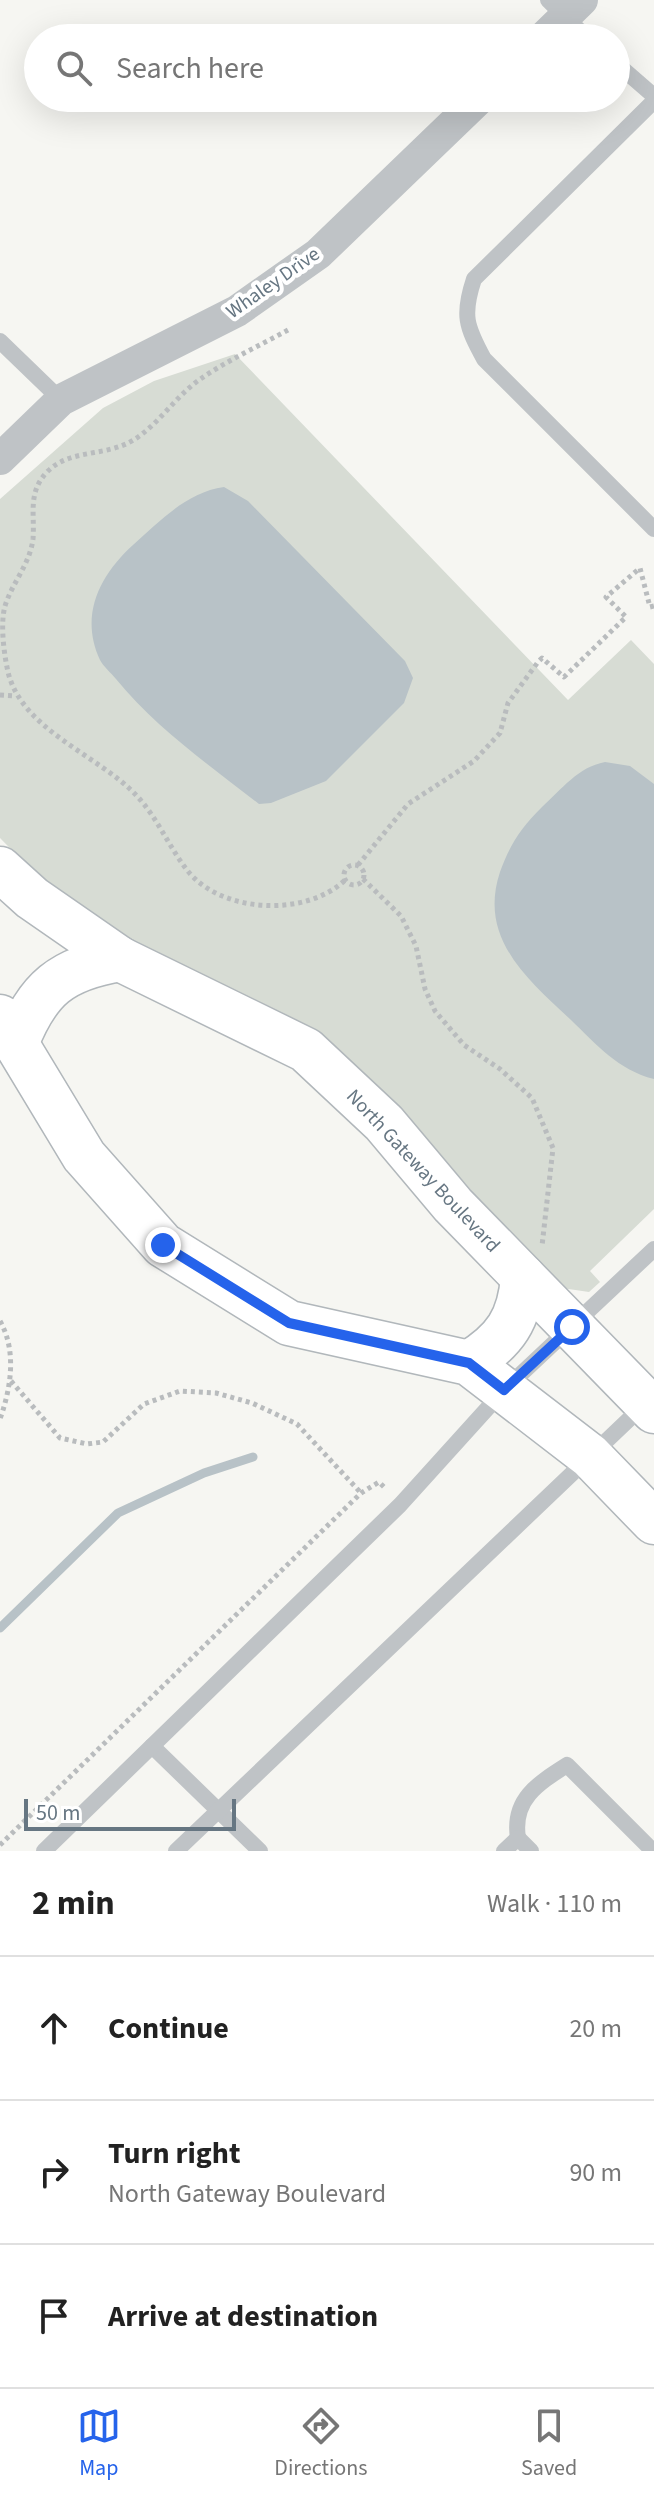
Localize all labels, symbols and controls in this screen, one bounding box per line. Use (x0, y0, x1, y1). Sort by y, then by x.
search box (24, 24, 630, 112)
icon: search (52, 46, 96, 90)
text: Search here (116, 47, 264, 90)
street label: Whaley Drive (221, 240, 326, 326)
street label: North Gateway Boulevard (340, 1083, 506, 1259)
route end (145, 1227, 181, 1263)
route start (554, 1309, 590, 1345)
scale bar (24, 1795, 236, 1831)
text: 50 m (36, 1797, 81, 1829)
text: 2 min (32, 1879, 115, 1928)
text: Walk · 110 m (487, 1885, 622, 1922)
icon: ahead (32, 2006, 76, 2050)
text: Continue (108, 2007, 229, 2050)
text: 20 m (569, 2010, 622, 2047)
text: Turn right (108, 2132, 240, 2175)
icon: right (32, 2150, 76, 2194)
text: 90 m (569, 2154, 622, 2191)
text: North Gateway Boulevard (108, 2175, 386, 2212)
icon: arrive (32, 2294, 76, 2338)
text: Arrive at destination (108, 2295, 378, 2338)
tab: Map (77, 2404, 121, 2484)
tab: Directions (274, 2404, 367, 2484)
tab: Saved (521, 2404, 577, 2484)

